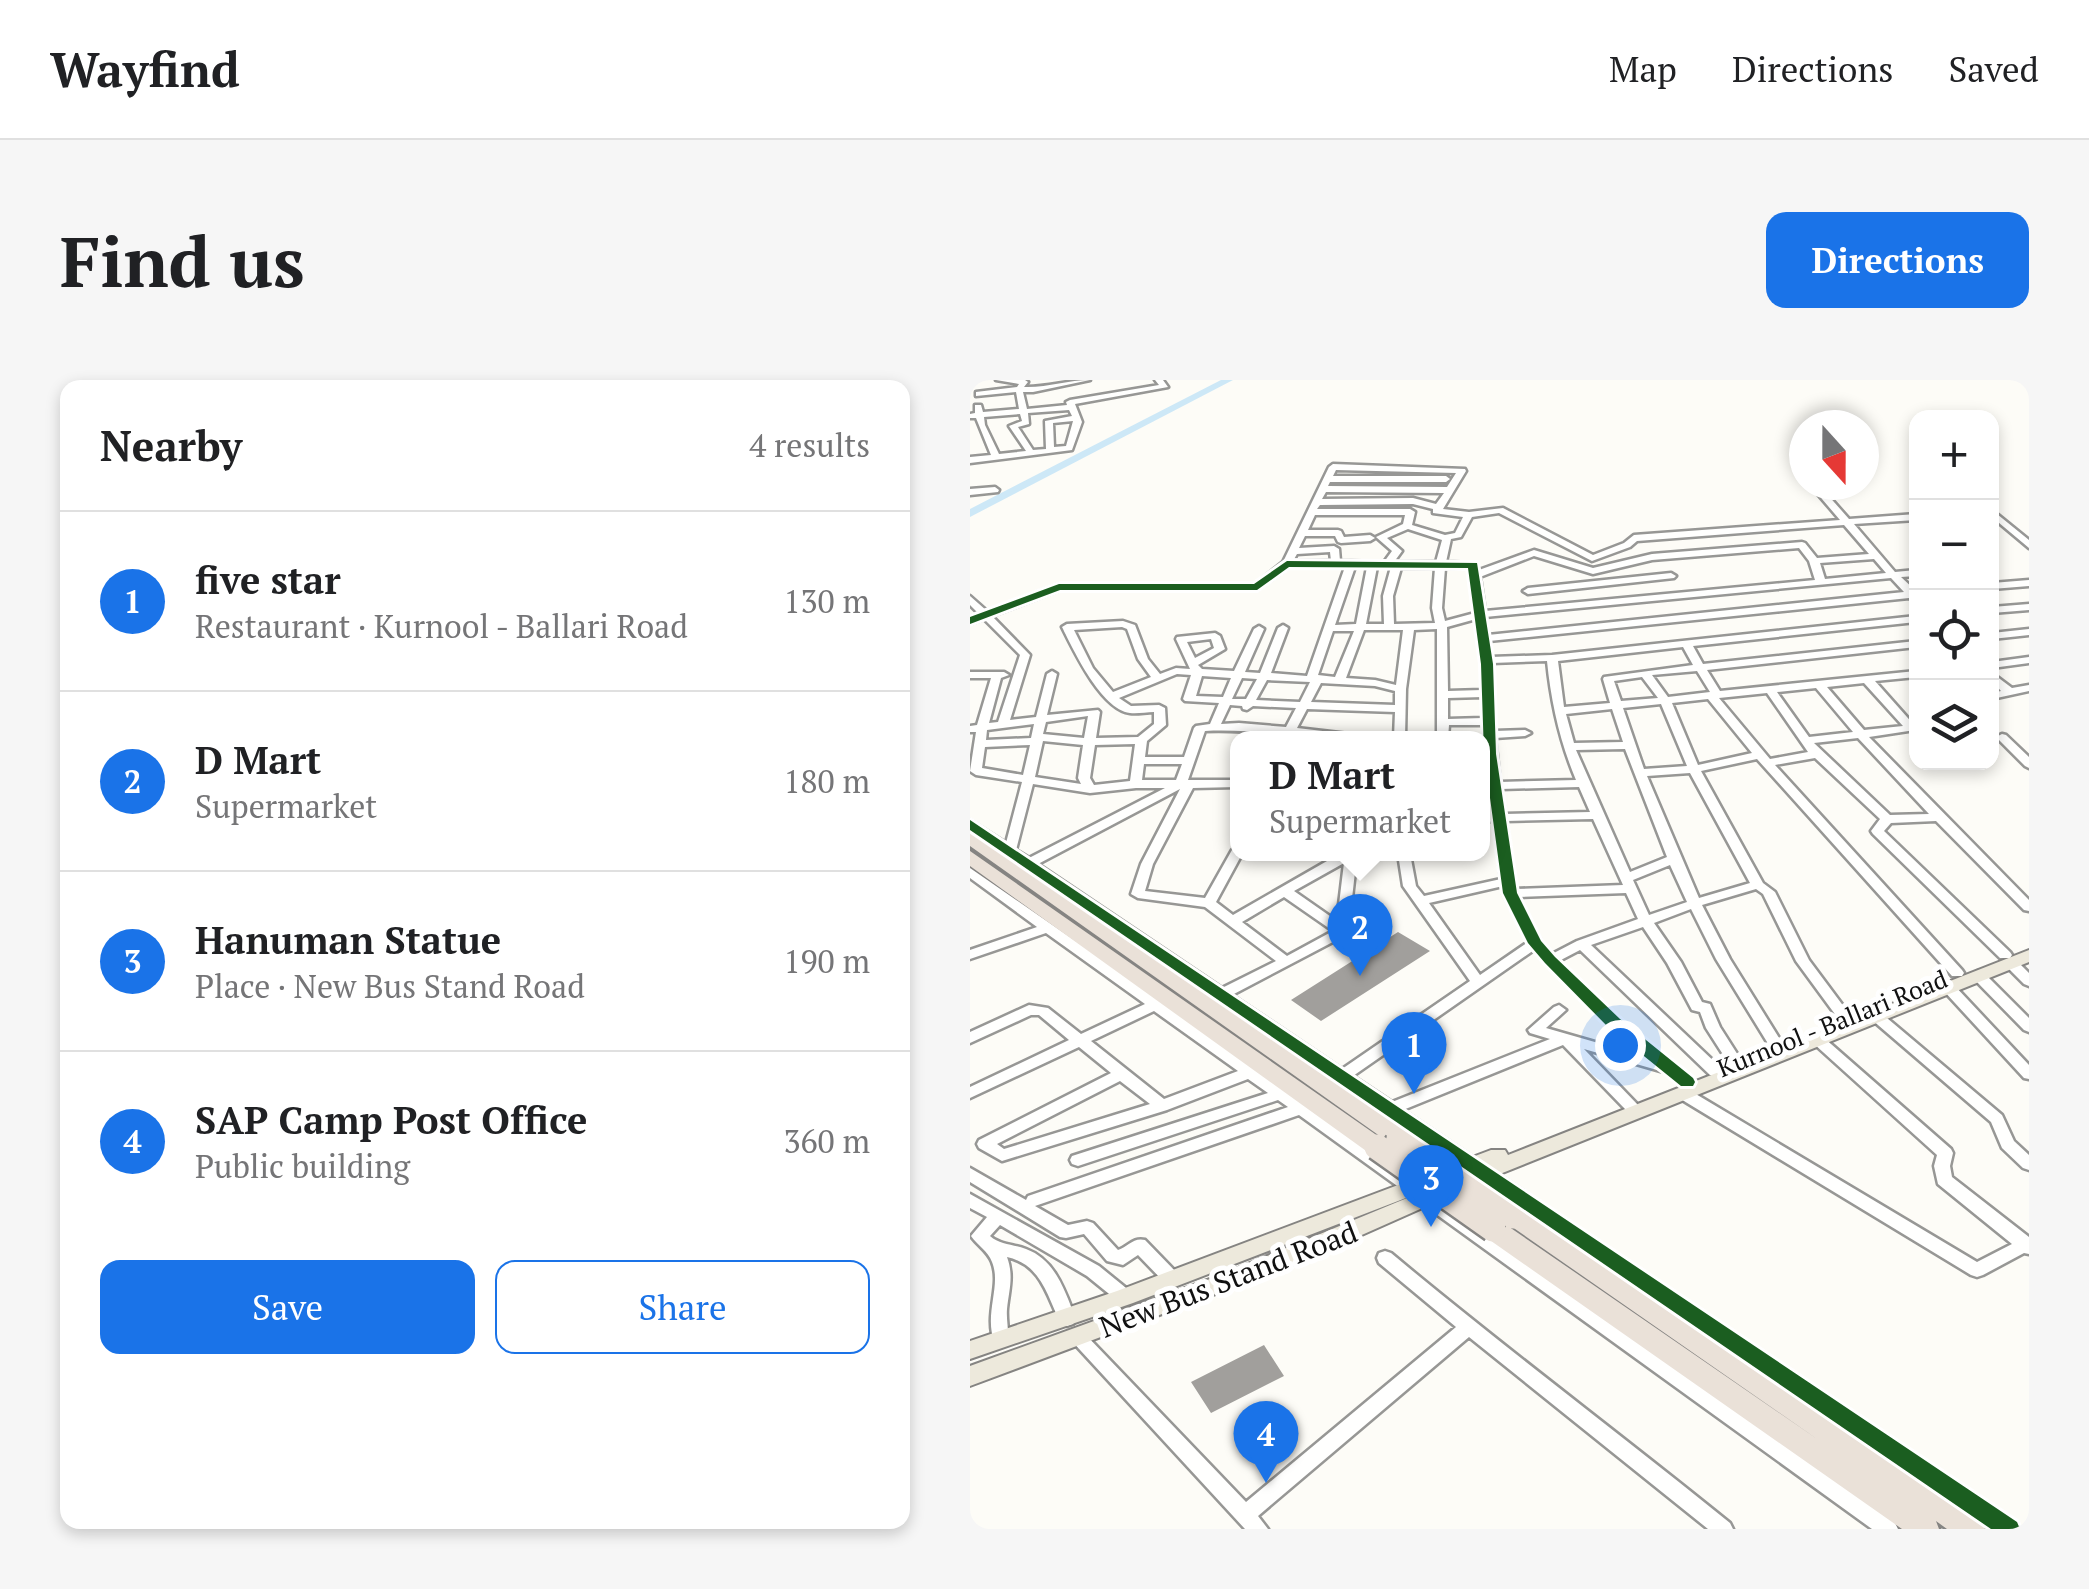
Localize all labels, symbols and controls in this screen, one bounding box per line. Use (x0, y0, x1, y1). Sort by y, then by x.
text: Wayfind (50, 37, 240, 101)
text: Map (1609, 46, 1677, 92)
text: Directions (1732, 46, 1893, 92)
text: Saved (1948, 46, 2039, 92)
button: Directions (1766, 212, 2029, 308)
text: Find us (60, 214, 305, 307)
north arrow (1789, 410, 1879, 500)
map controls (1909, 410, 1999, 770)
button: + (1909, 410, 1999, 500)
text: Nearby (100, 417, 242, 473)
text: 4 results (749, 424, 870, 466)
button: − (1909, 500, 1999, 590)
text: five star (195, 555, 341, 605)
text: 1 (123, 580, 142, 622)
text: 130 m (783, 580, 870, 622)
button: locate (1909, 590, 1999, 680)
text: Restaurant · Kurnool - Ballari Road (195, 605, 688, 647)
button: layers (1909, 680, 1999, 770)
popup (1230, 731, 1490, 861)
text: D Mart (195, 735, 321, 785)
text: D Mart (1269, 750, 1395, 800)
text: 2 (123, 760, 142, 802)
text: 180 m (783, 760, 870, 802)
text: Supermarket (195, 785, 377, 827)
text: Supermarket (1269, 800, 1451, 842)
pin: 2 (1328, 894, 1392, 976)
text: Hanuman Statue (195, 915, 501, 965)
text: 3 (123, 940, 142, 982)
text: 190 m (783, 940, 870, 982)
street label: Kurnool - Ballari Road (1712, 962, 1952, 1084)
text: Place · New Bus Stand Road (195, 965, 585, 1007)
pin: 1 (1382, 1012, 1446, 1094)
your location (1595, 1020, 1646, 1071)
text: SAP Camp Post Office (195, 1095, 587, 1145)
text: 4 (123, 1120, 142, 1162)
text: 360 m (783, 1120, 870, 1162)
pin: 3 (1398, 1144, 1464, 1227)
text: Public building (195, 1145, 410, 1187)
street label: New Bus Stand Road (1093, 1211, 1363, 1347)
button: Save (100, 1260, 475, 1354)
button: Share (495, 1260, 870, 1354)
pin: 4 (1234, 1400, 1298, 1483)

